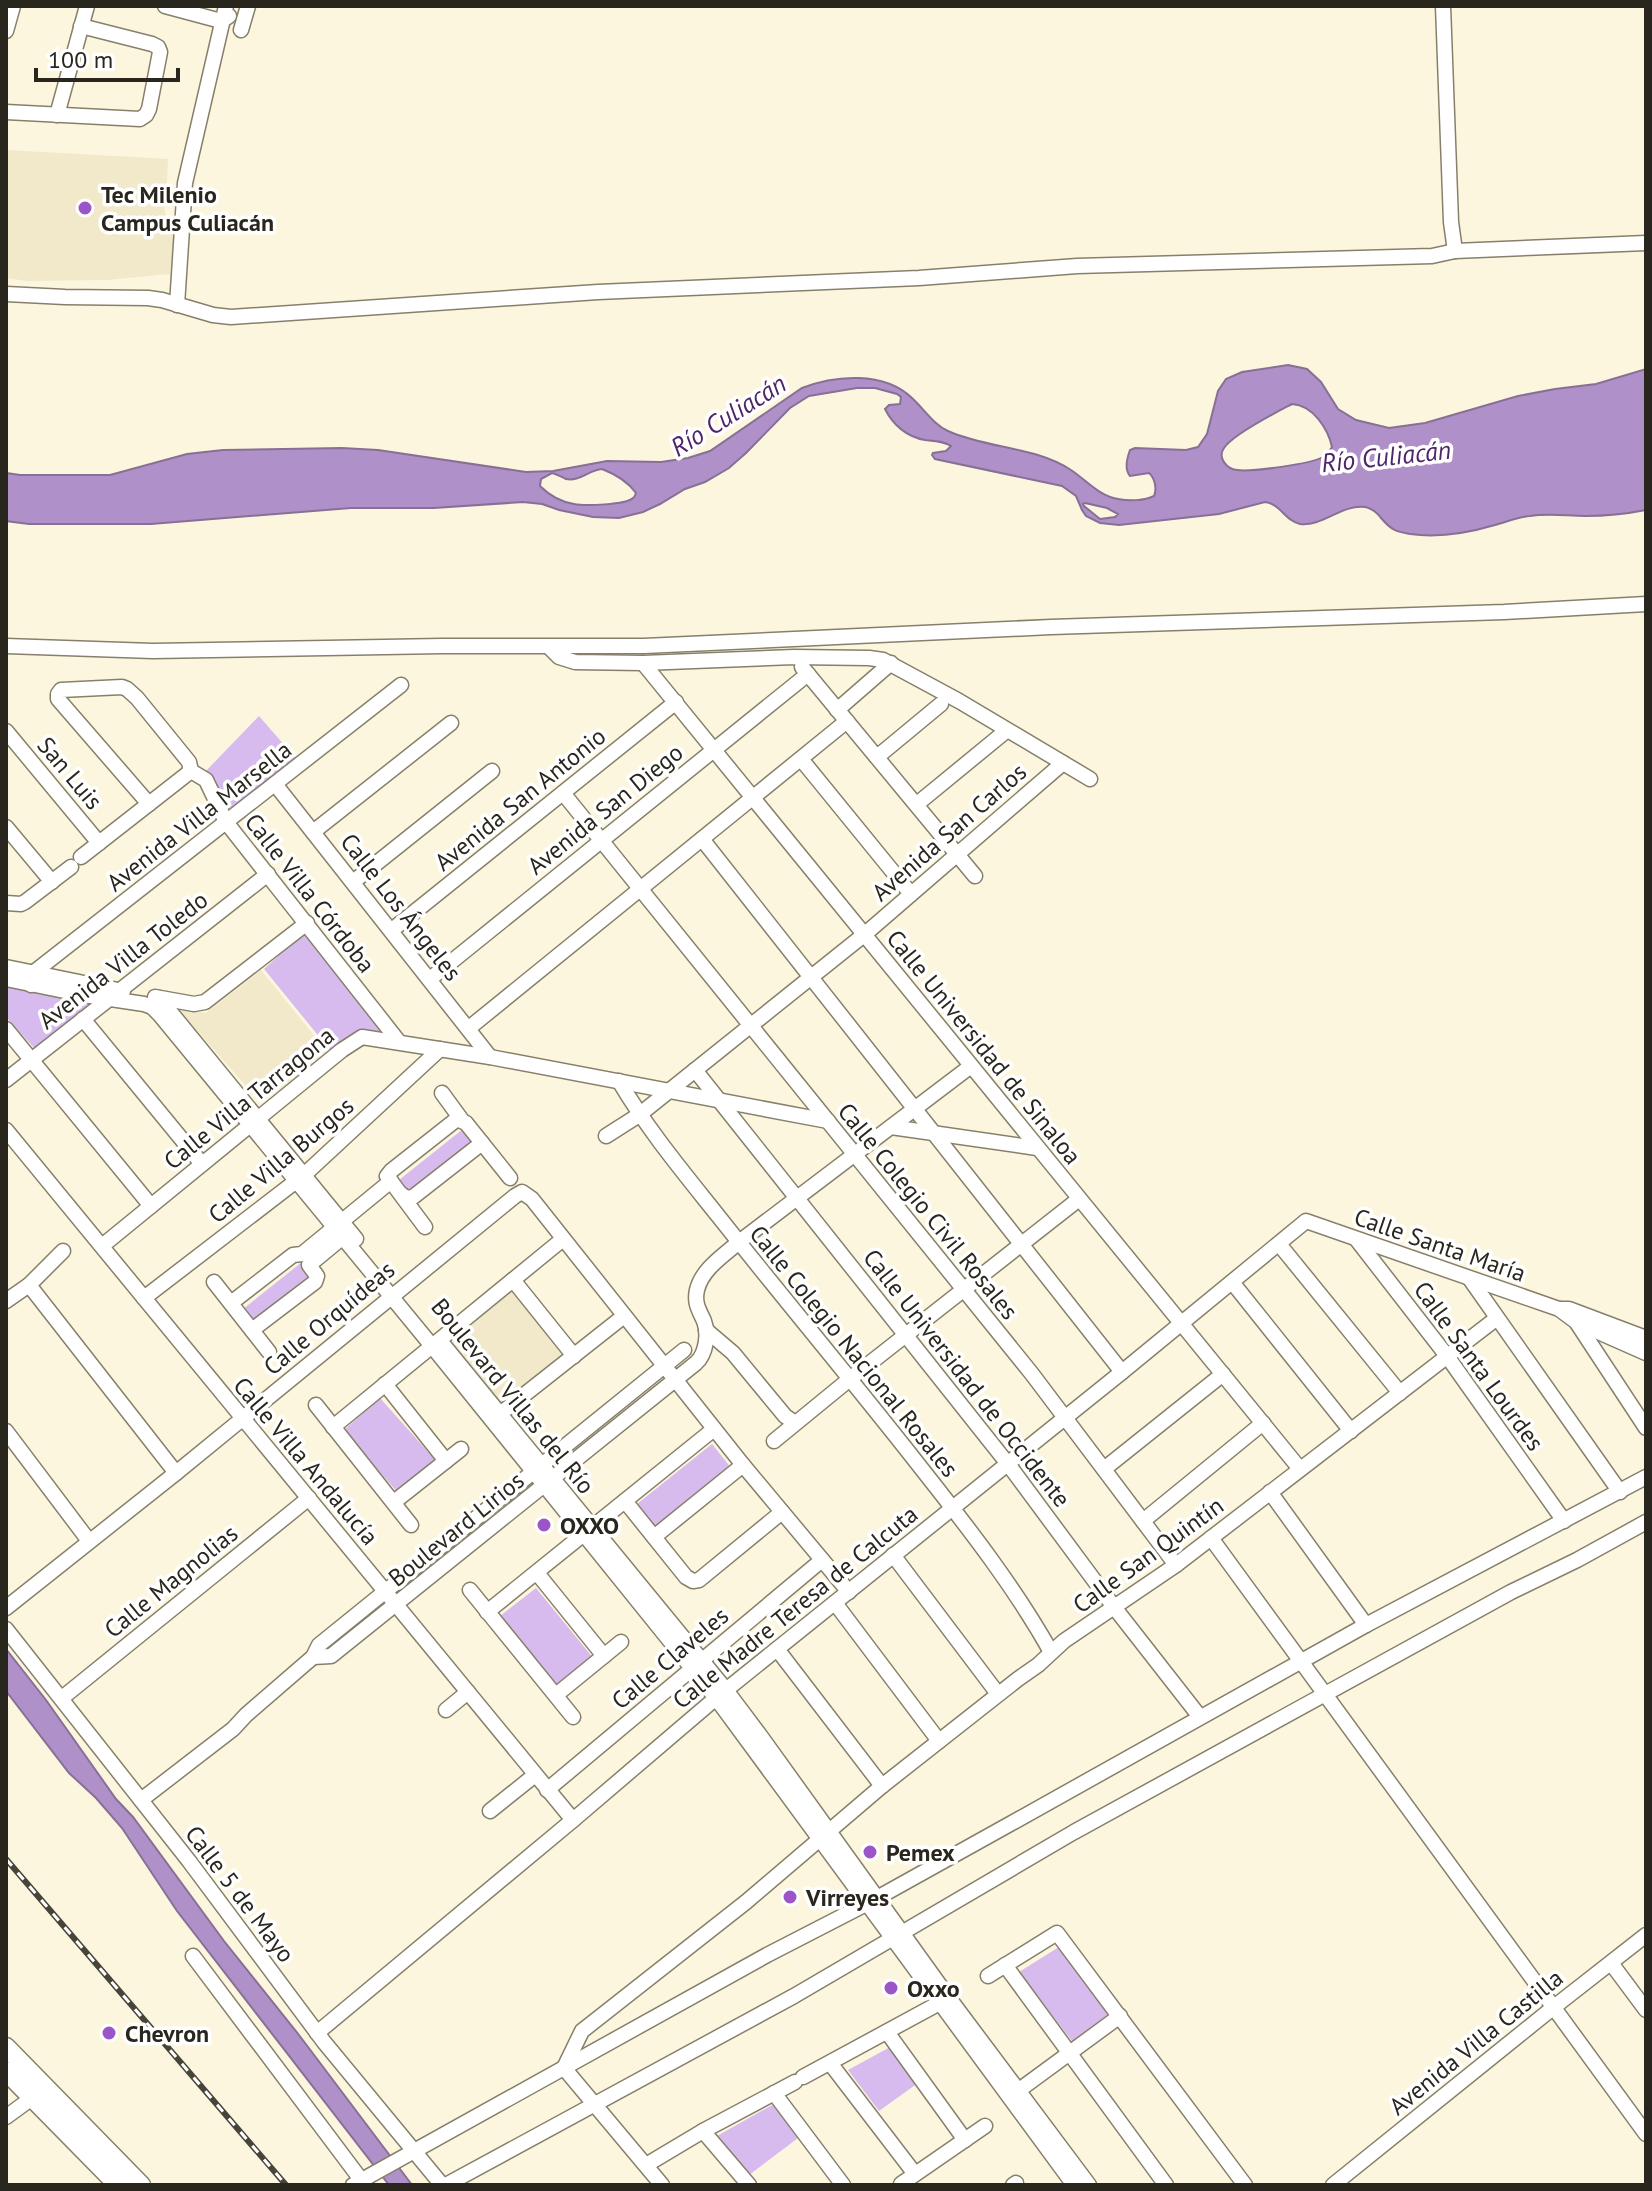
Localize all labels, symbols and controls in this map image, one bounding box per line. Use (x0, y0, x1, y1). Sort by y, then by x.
scale bar (36, 32, 178, 82)
text: 100 m (48, 44, 113, 75)
place label: Tec Milenio Campus Culiacán (101, 179, 274, 238)
marker: Tec Milenio Campus Culiacán (76, 199, 94, 217)
water label: Río Culiacán (664, 366, 792, 464)
water label: Río Culiacán (1319, 433, 1453, 479)
street label: Avenida San Antonio (428, 720, 612, 878)
street label: San Luis (31, 730, 109, 816)
street label: Avenida Villa Marsella (100, 734, 298, 898)
street label: Avenida San Diego (521, 737, 689, 881)
street label: Avenida San Carlos (865, 756, 1033, 908)
street label: Calle Villa Córdoba (238, 807, 382, 979)
street label: Calle Los Ángeles (334, 827, 468, 987)
street label: Avenida Villa Toledo (32, 884, 214, 1036)
street label: Calle Universidad de Sinaloa (880, 923, 1088, 1171)
street label: Calle Villa Tarragona (157, 1020, 341, 1176)
street label: Calle Villa Burgos (202, 1090, 360, 1230)
street label: Calle Colegio Civil Rosales (831, 1096, 1025, 1326)
street label: Calle Santa María (1350, 1201, 1530, 1289)
street label: Calle Colegio Nacional Rosales (743, 1219, 965, 1483)
street label: Calle Universidad de Occidente (857, 1243, 1077, 1513)
street label: Calle Orquídeas (257, 1254, 401, 1382)
street label: Calle Santa Lourdes (1407, 1275, 1551, 1457)
street label: Boulevard Villas del Río (424, 1292, 602, 1500)
street label: Calle Villa Andalucía (227, 1371, 385, 1551)
street label: Boulevard Lirios (382, 1465, 530, 1593)
street label: Calle San Quintín (1067, 1490, 1229, 1620)
street label: Calle Madre Teresa de Calcuta (666, 1499, 924, 1715)
place label: OXXO (560, 1510, 619, 1541)
marker: OXXO (535, 1516, 553, 1534)
street label: Calle Magnolias (98, 1518, 244, 1644)
street label: Calle Claveles (605, 1600, 735, 1716)
street label: Calle 5 de Mayo (178, 1819, 302, 1969)
place label: Pemex (886, 1837, 955, 1868)
marker: Pemex (861, 1843, 879, 1861)
place label: Virreyes (805, 1882, 889, 1913)
marker: Virreyes (781, 1888, 799, 1906)
street label: Avenida Villa Castilla (1383, 1962, 1569, 2122)
place label: Oxxo (907, 1973, 960, 2004)
marker: Oxxo (882, 1979, 900, 1997)
place label: Chevron (125, 2018, 209, 2049)
marker: Chevron (100, 2024, 118, 2042)

